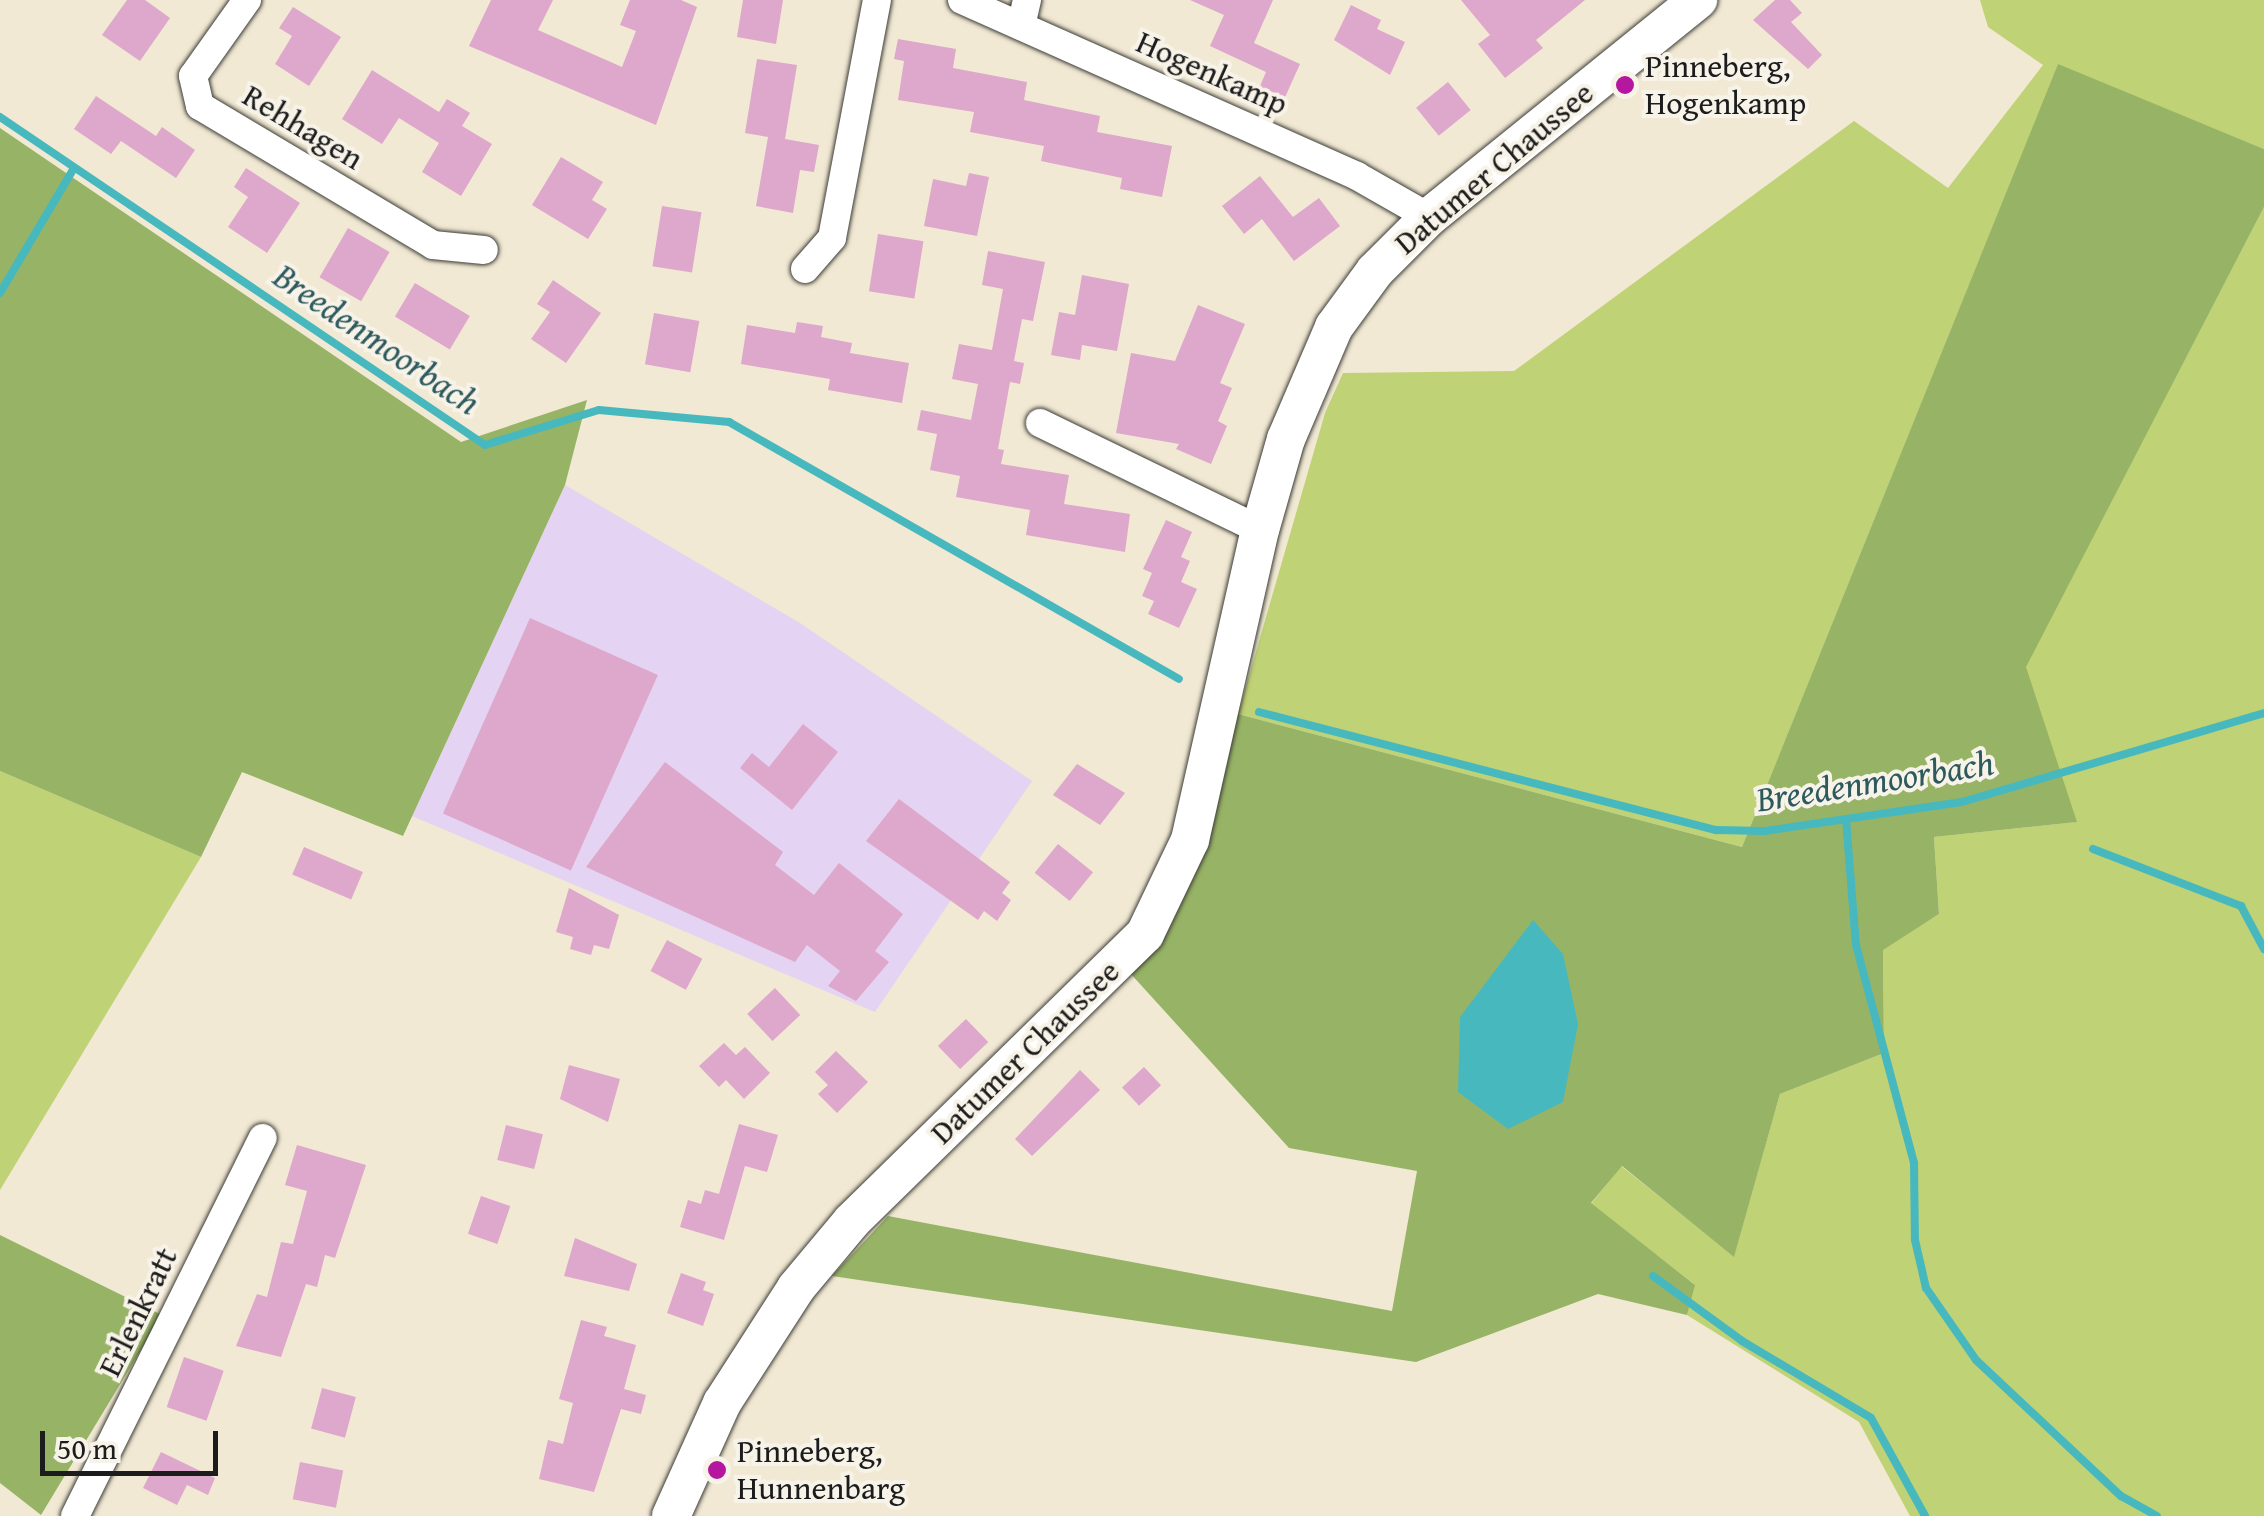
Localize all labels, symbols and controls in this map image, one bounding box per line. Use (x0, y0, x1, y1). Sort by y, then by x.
street label: Hogenkamp (1131, 23, 1293, 123)
place label: Pinneberg, Hogenkamp (1645, 48, 1806, 123)
street label: Datumer Chaussee (1387, 74, 1601, 262)
marker: Pinneberg, Hogenkamp (1614, 74, 1636, 96)
street label: Rehhagen (236, 76, 370, 178)
water label: Breedenmoorbach (266, 255, 488, 423)
water label: Breedenmoorbach (1753, 742, 1997, 820)
street label: Datumer Chaussee (923, 952, 1127, 1152)
street label: Erlenkratt (90, 1241, 186, 1383)
scale bar (45, 1411, 222, 1473)
text: 50 m (57, 1426, 117, 1470)
place label: Pinneberg, Hunnenbarg (737, 1433, 905, 1508)
marker: Pinneberg, Hunnenbarg (706, 1459, 728, 1481)

